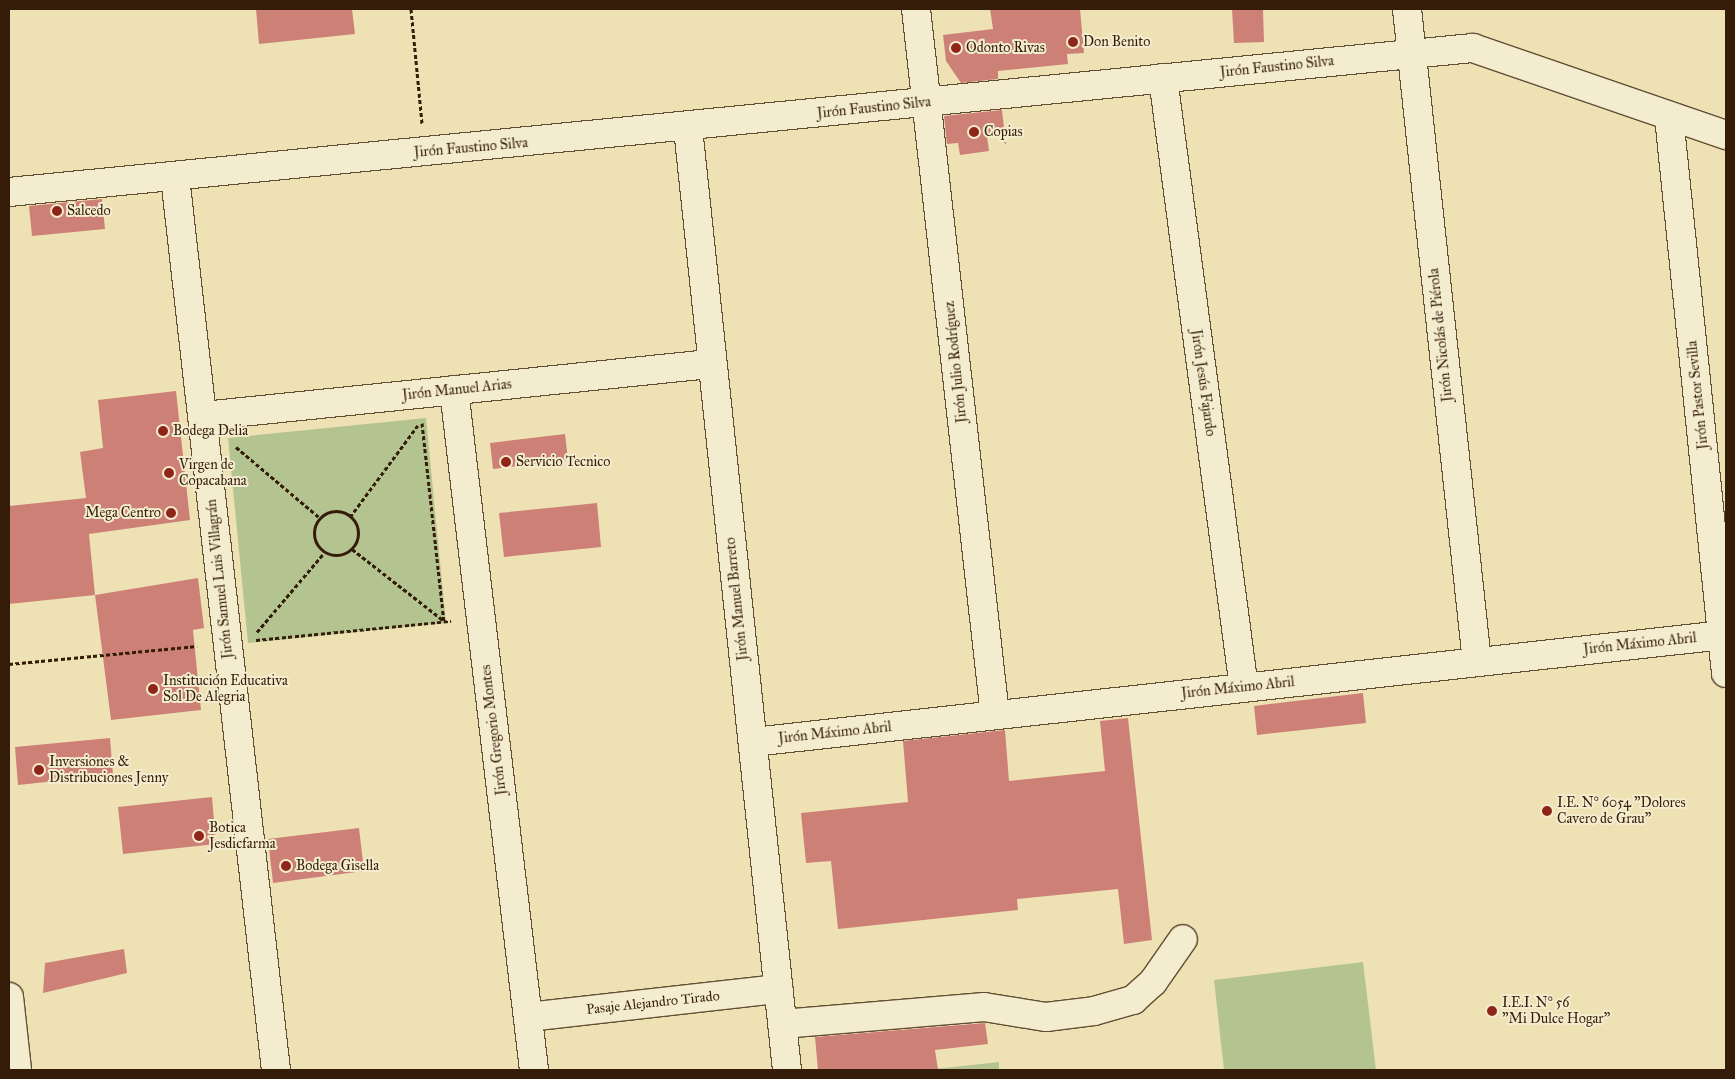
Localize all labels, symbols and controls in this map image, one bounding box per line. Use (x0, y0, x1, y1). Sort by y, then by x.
place label: Don Benito (1083, 34, 1150, 50)
marker: Don Benito (1067, 36, 1079, 48)
place label: Odonto Rivas (966, 40, 1045, 56)
marker: Odonto Rivas (950, 42, 962, 54)
street label: Jirón Faustino Silva (1219, 53, 1335, 81)
street label: Jirón Faustino Silva (816, 94, 932, 122)
place label: Copias (984, 124, 1023, 140)
marker: Copias (968, 126, 980, 138)
street label: Jirón Faustino Silva (413, 135, 529, 161)
place label: Salcedo (67, 203, 111, 219)
marker: Salcedo (51, 205, 63, 217)
street label: Jirón Nicolás de Piérola (1426, 267, 1456, 403)
street label: Jirón Julio Rodríguez (941, 300, 971, 424)
street label: Jirón Jesús Fajardo (1187, 328, 1219, 438)
street label: Jirón Pastor Sevilla (1684, 340, 1712, 450)
street label: Jirón Manuel Arias (401, 376, 513, 404)
place label: Bodega Delia (173, 423, 248, 439)
marker: Bodega Delia (157, 425, 169, 437)
place label: Servicio Tecnico (516, 454, 610, 470)
marker: Servicio Tecnico (500, 456, 512, 468)
place label: Virgen de Copacabana (179, 457, 247, 490)
marker: Virgen de Copacabana (163, 467, 175, 479)
street label: Jirón Samuel Luis Villagrán (203, 498, 237, 660)
place label: Mega Centro (85, 505, 161, 521)
marker: Mega Centro (165, 507, 177, 519)
street label: Jirón Manuel Barreto (722, 537, 752, 661)
street label: Jirón Máximo Abril (1583, 630, 1697, 658)
street label: Jirón Gregorio Montes (478, 664, 510, 796)
place label: Institución Educativa Sol De Alegria (163, 673, 288, 706)
street label: Jirón Máximo Abril (1181, 674, 1295, 702)
marker: Institución Educativa Sol De Alegria (147, 683, 159, 695)
street label: Jirón Máximo Abril (778, 719, 892, 747)
place label: Inversiones & Distribuciones Jenny (49, 754, 168, 786)
marker: Inversiones & Distribuciones Jenny (33, 764, 45, 776)
place label: I.E. N° 6054 "Dolores Cavero de Grau" (1557, 795, 1686, 828)
marker: I.E. N° 6054 "Dolores Cavero de Grau" (1541, 805, 1553, 817)
place label: Botica Jesdicfarma (209, 820, 276, 852)
marker: Botica Jesdicfarma (193, 830, 205, 842)
place label: Bodega Gisella (296, 858, 379, 874)
marker: Bodega Gisella (280, 860, 292, 872)
street label: Pasaje Alejandro Tirado (585, 988, 721, 1018)
place label: I.E.I. N° 56 "Mi Dulce Hogar" (1502, 995, 1610, 1028)
marker: I.E.I. N° 56 "Mi Dulce Hogar" (1486, 1005, 1498, 1017)

